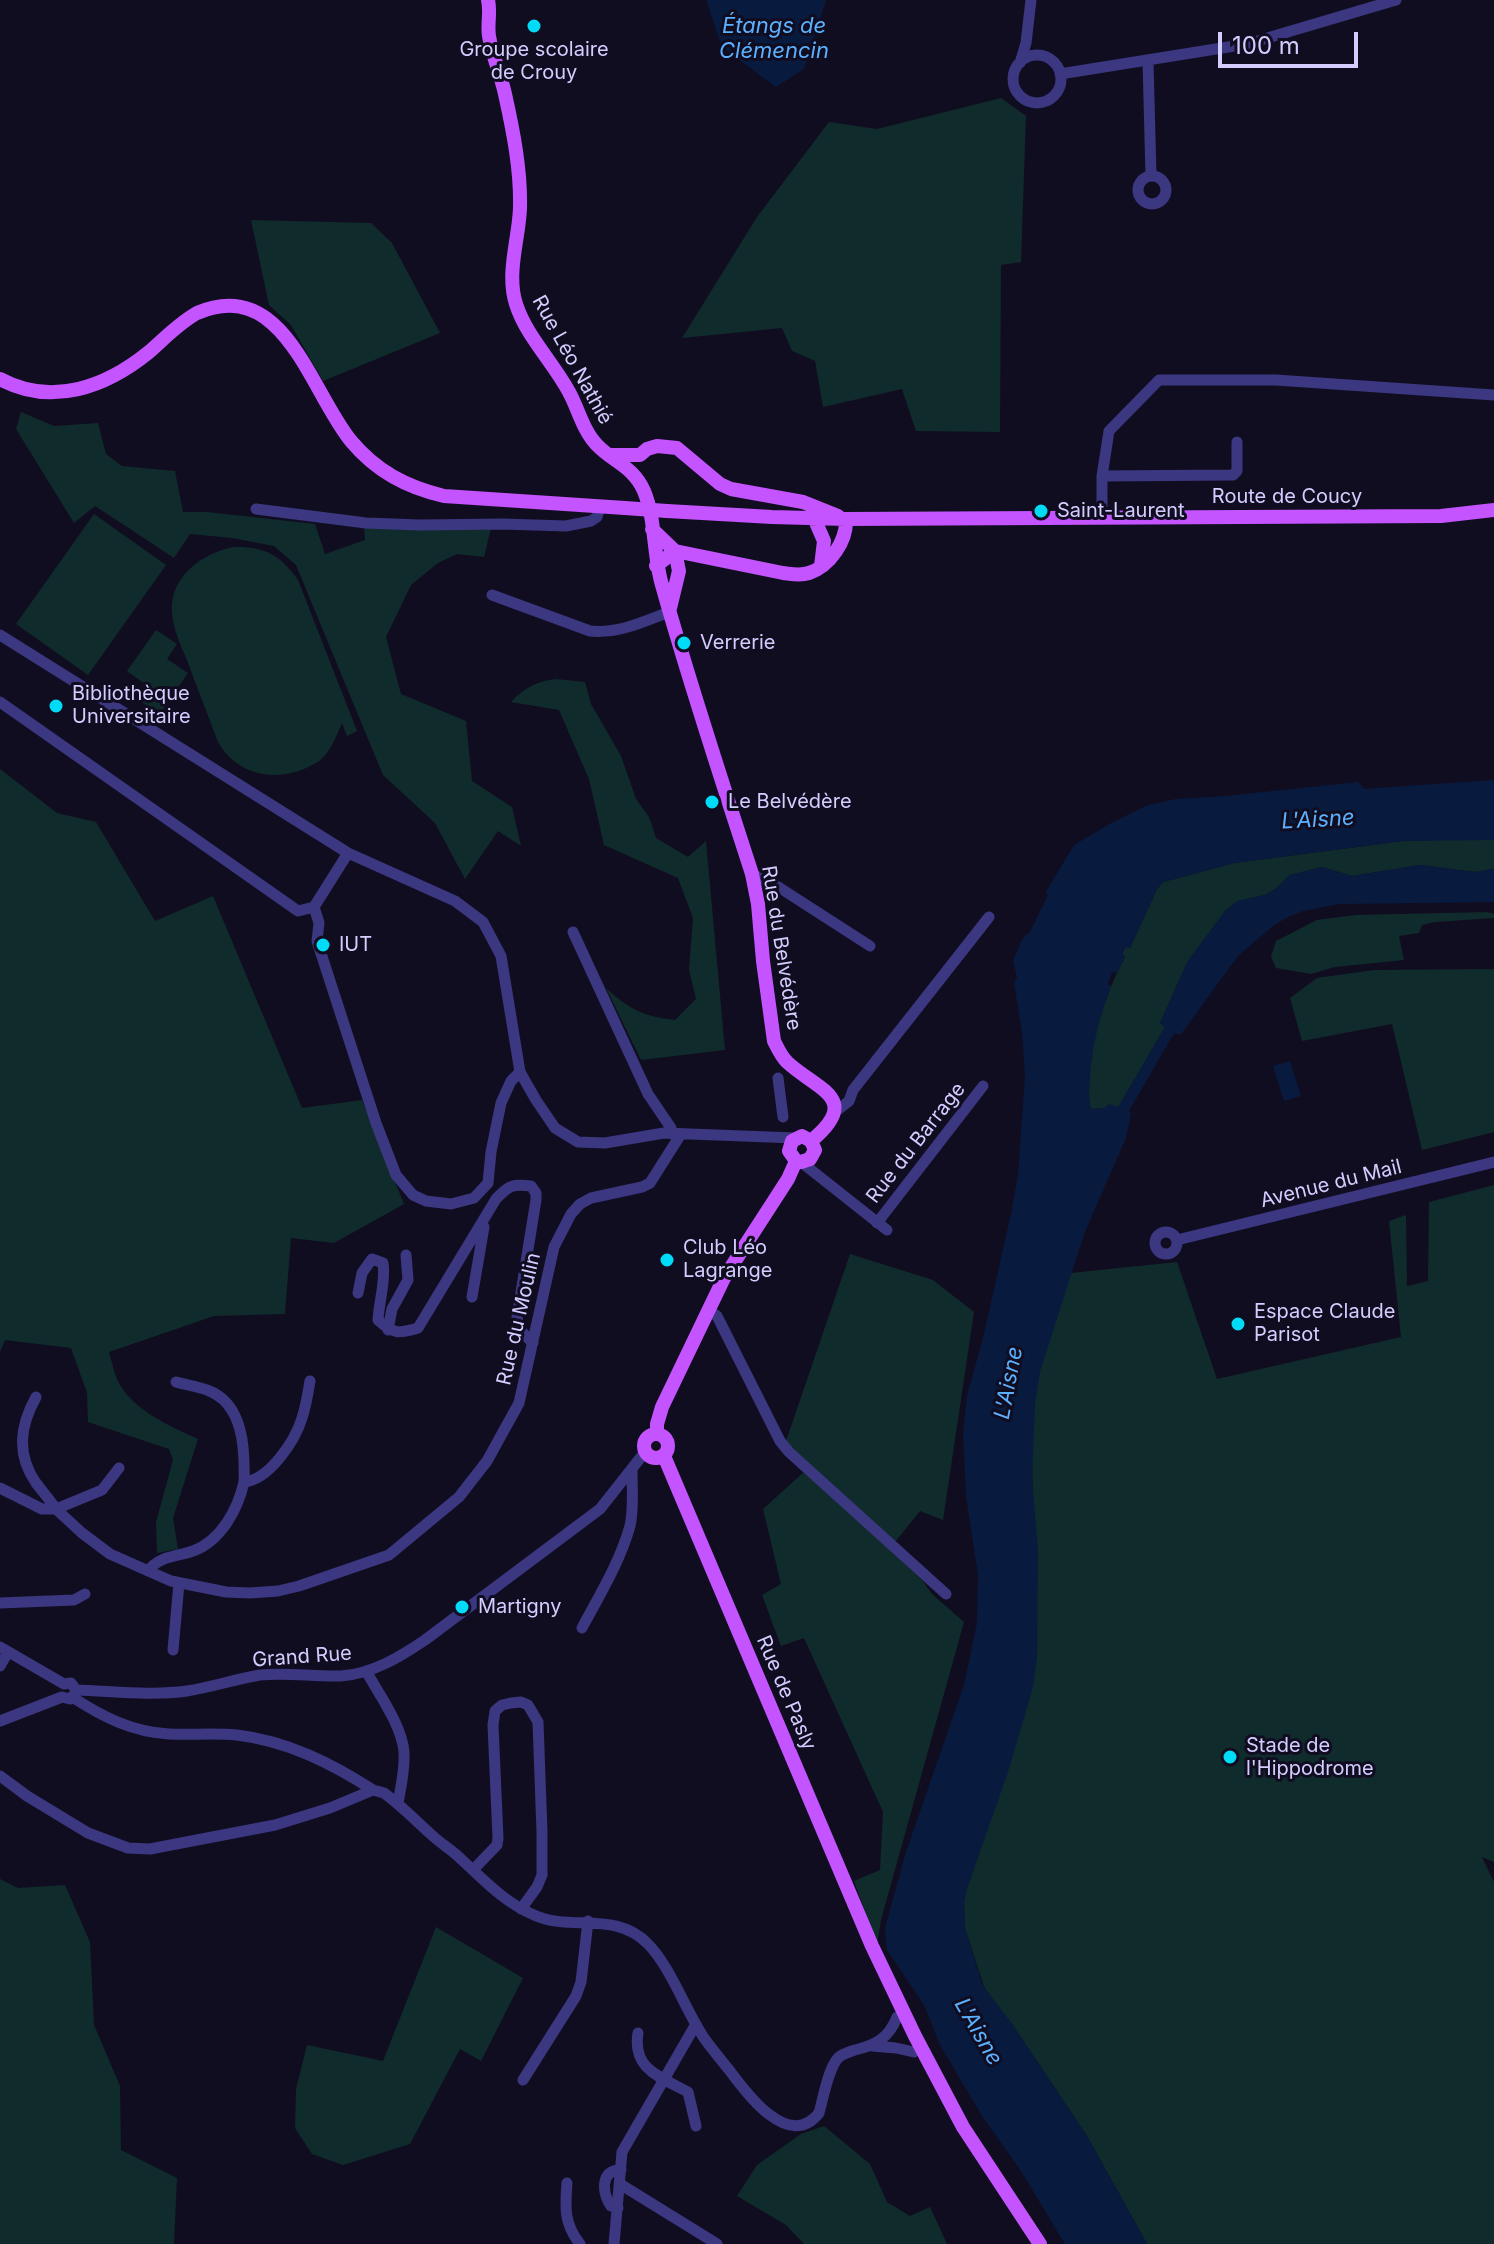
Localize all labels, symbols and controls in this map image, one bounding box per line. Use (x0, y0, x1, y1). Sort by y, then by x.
water label: Étangs de Clémencin (719, 13, 829, 64)
scale bar (1222, 16, 1362, 66)
marker: Groupe scolaire de Crouy (525, 17, 543, 35)
text: 100 m (1232, 31, 1300, 60)
place label: Groupe scolaire de Crouy (459, 38, 609, 85)
street label: Rue Léo Nathié (527, 291, 617, 429)
street label: Route de Coucy (1212, 485, 1362, 509)
place label: Saint-Laurent (1057, 499, 1185, 523)
marker: Saint-Laurent (1032, 502, 1050, 520)
place label: Verrerie (700, 631, 775, 655)
marker: Verrerie (675, 634, 693, 652)
place label: Bibliothèque Universitaire (72, 682, 191, 729)
marker: Bibliothèque Universitaire (47, 697, 65, 715)
place label: Le Belvédère (728, 790, 852, 814)
marker: Le Belvédère (703, 793, 721, 811)
water label: L'Aisne (1281, 805, 1355, 835)
street label: Rue du Belvédère (756, 864, 806, 1032)
place label: IUT (339, 933, 372, 957)
marker: IUT (314, 936, 332, 954)
street label: Rue du Barrage (861, 1078, 971, 1208)
street label: Avenue du Mail (1258, 1155, 1404, 1213)
place label: Club Léo Lagrange (683, 1236, 772, 1283)
street label: Rue du Moulin (492, 1250, 546, 1388)
marker: Club Léo Lagrange (658, 1251, 676, 1269)
place label: Espace Claude Parisot (1254, 1300, 1395, 1347)
marker: Espace Claude Parisot (1229, 1315, 1247, 1333)
water label: L'Aisne (989, 1345, 1029, 1421)
place label: Martigny (478, 1595, 562, 1619)
marker: Martigny (453, 1598, 471, 1616)
street label: Rue de Pasly (751, 1632, 821, 1754)
street label: Grand Rue (251, 1642, 353, 1672)
place label: Stade de l'Hippodrome (1246, 1734, 1374, 1781)
marker: Stade de l'Hippodrome (1221, 1748, 1239, 1766)
water label: L'Aisne (948, 1994, 1008, 2070)

